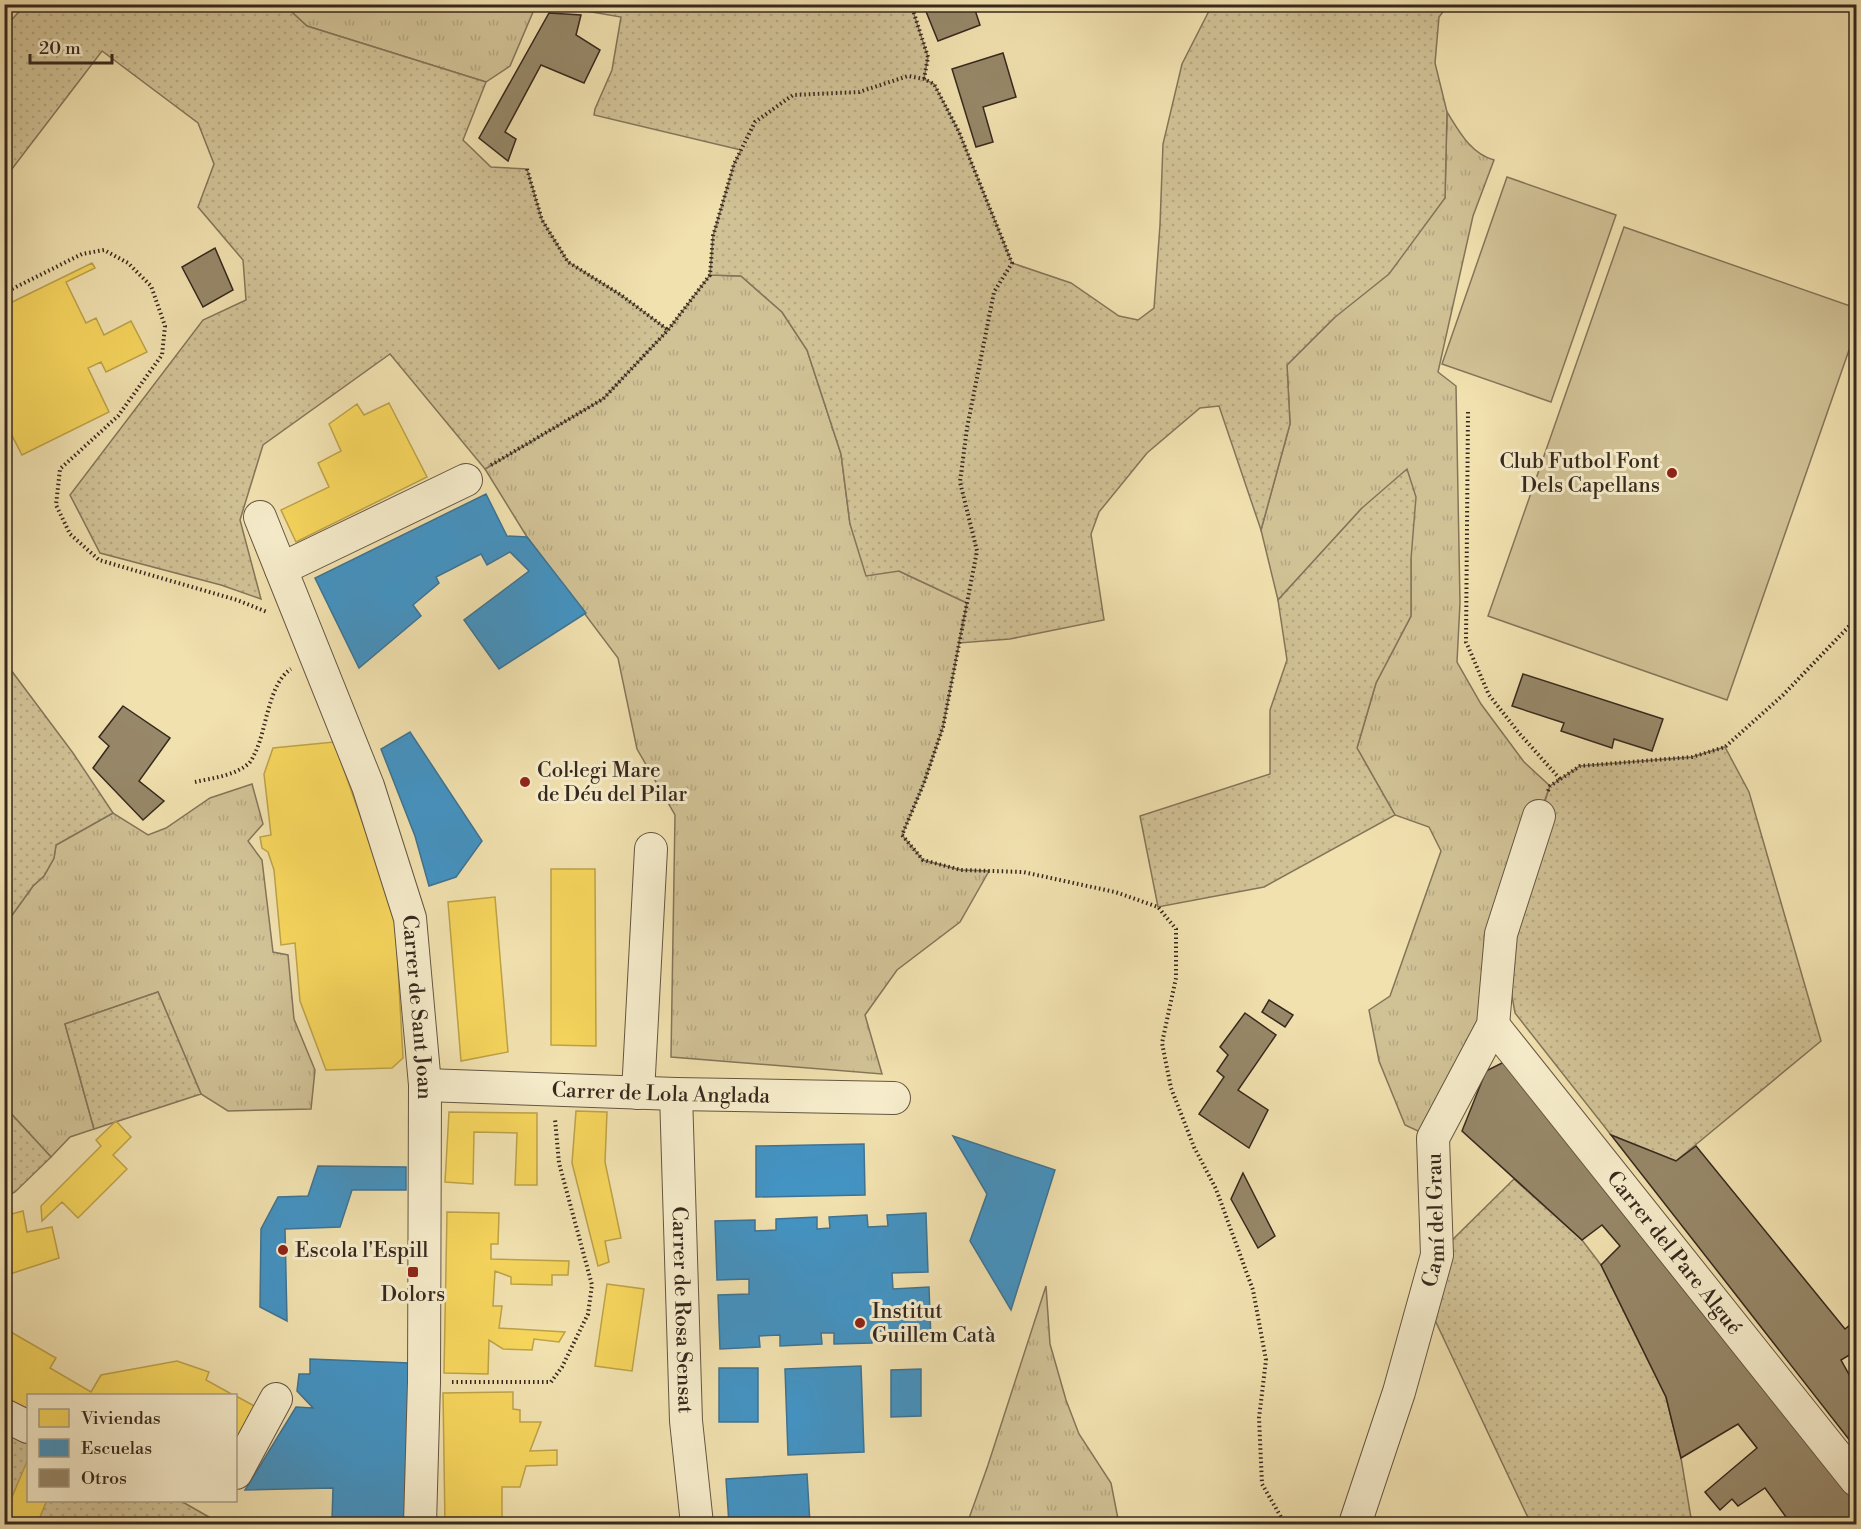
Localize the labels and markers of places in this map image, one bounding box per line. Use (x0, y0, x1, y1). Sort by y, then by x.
place label: Club Futbol Font Dels Capellans (1499, 449, 1661, 499)
marker: Club Futbol Font Dels Capellans (1665, 466, 1679, 480)
place label: Col·legi Mare de Déu del Pilar (537, 758, 687, 808)
marker: Col·legi Mare de Déu del Pilar (518, 775, 532, 789)
place label: Escola l'Espill (295, 1238, 428, 1264)
marker: Escola l'Espill (276, 1243, 290, 1257)
marker: Dolors (406, 1265, 420, 1279)
place label: Dolors (381, 1282, 445, 1308)
place label: Institut Guillem Catà (872, 1299, 996, 1349)
marker: Institut Guillem Catà (853, 1316, 867, 1330)

